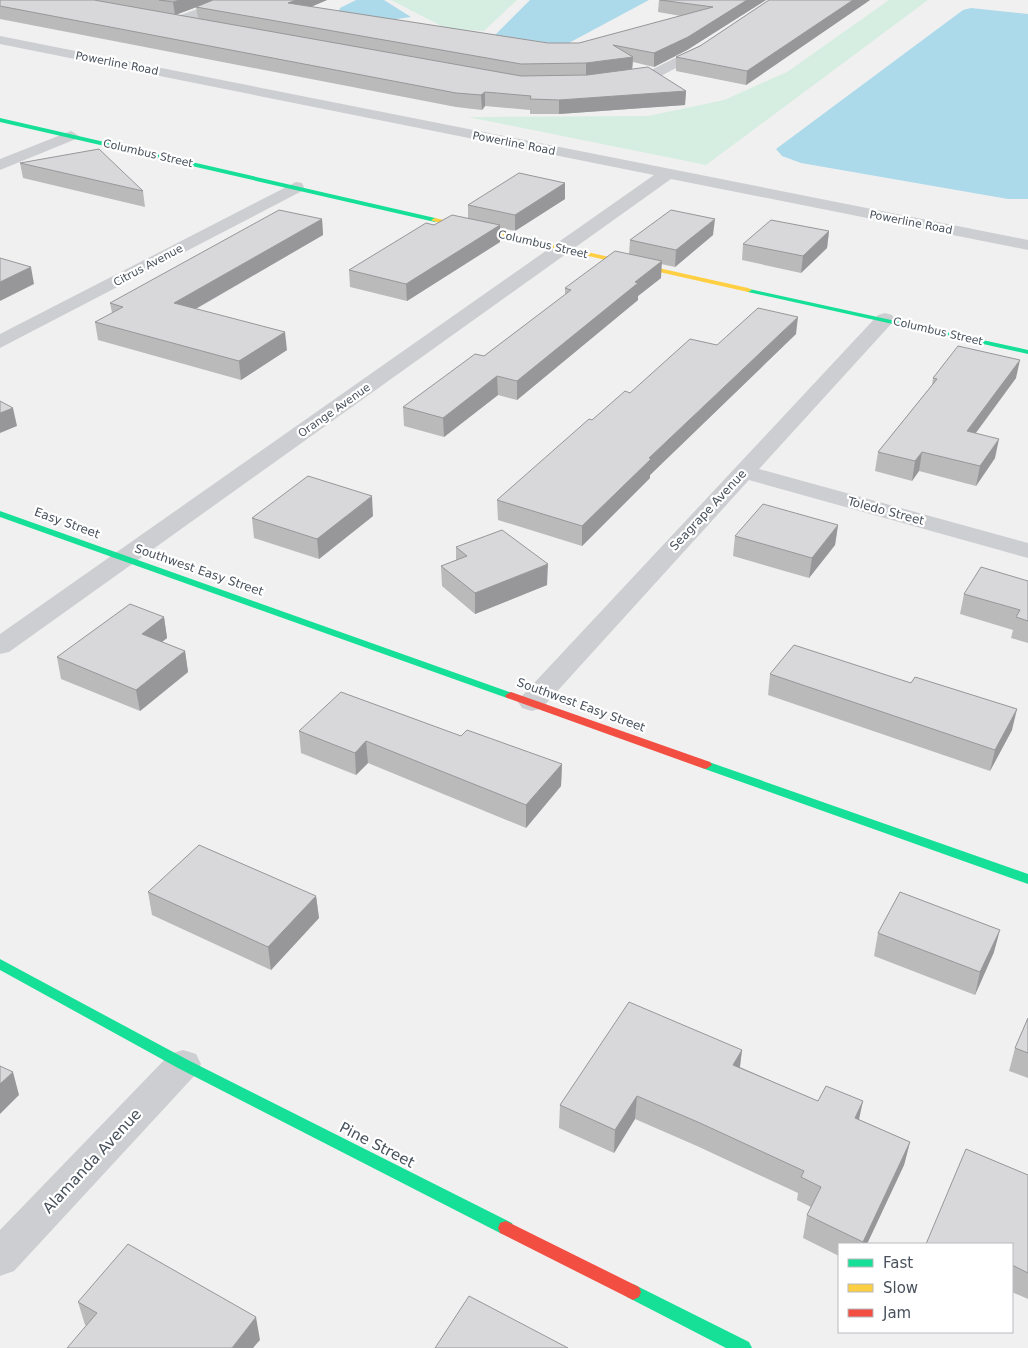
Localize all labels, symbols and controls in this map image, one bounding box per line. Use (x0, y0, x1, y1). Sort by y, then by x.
street label: Powerline Road (74, 49, 159, 78)
street label: Powerline Road (471, 129, 556, 158)
street label: Columbus Street (102, 137, 195, 170)
street label: Powerline Road (868, 208, 953, 237)
street label: Columbus Street (497, 228, 590, 261)
street label: Citrus Avenue (111, 242, 185, 289)
street label: Columbus Street (892, 315, 985, 348)
street label: Orange Avenue (296, 381, 373, 440)
street label: Seagrape Avenue (667, 467, 749, 553)
street label: Toledo Street (845, 494, 926, 528)
street label: Easy Street (32, 505, 102, 541)
street label: Southwest Easy Street (133, 541, 266, 599)
street label: Southwest Easy Street (515, 675, 647, 735)
street label: Alamanda Avenue (39, 1105, 145, 1217)
street label: Pine Street (336, 1118, 418, 1172)
legend (838, 1243, 1013, 1333)
text: Fast (883, 1254, 913, 1272)
text: Slow (883, 1279, 918, 1297)
text: Jam (882, 1304, 911, 1322)

